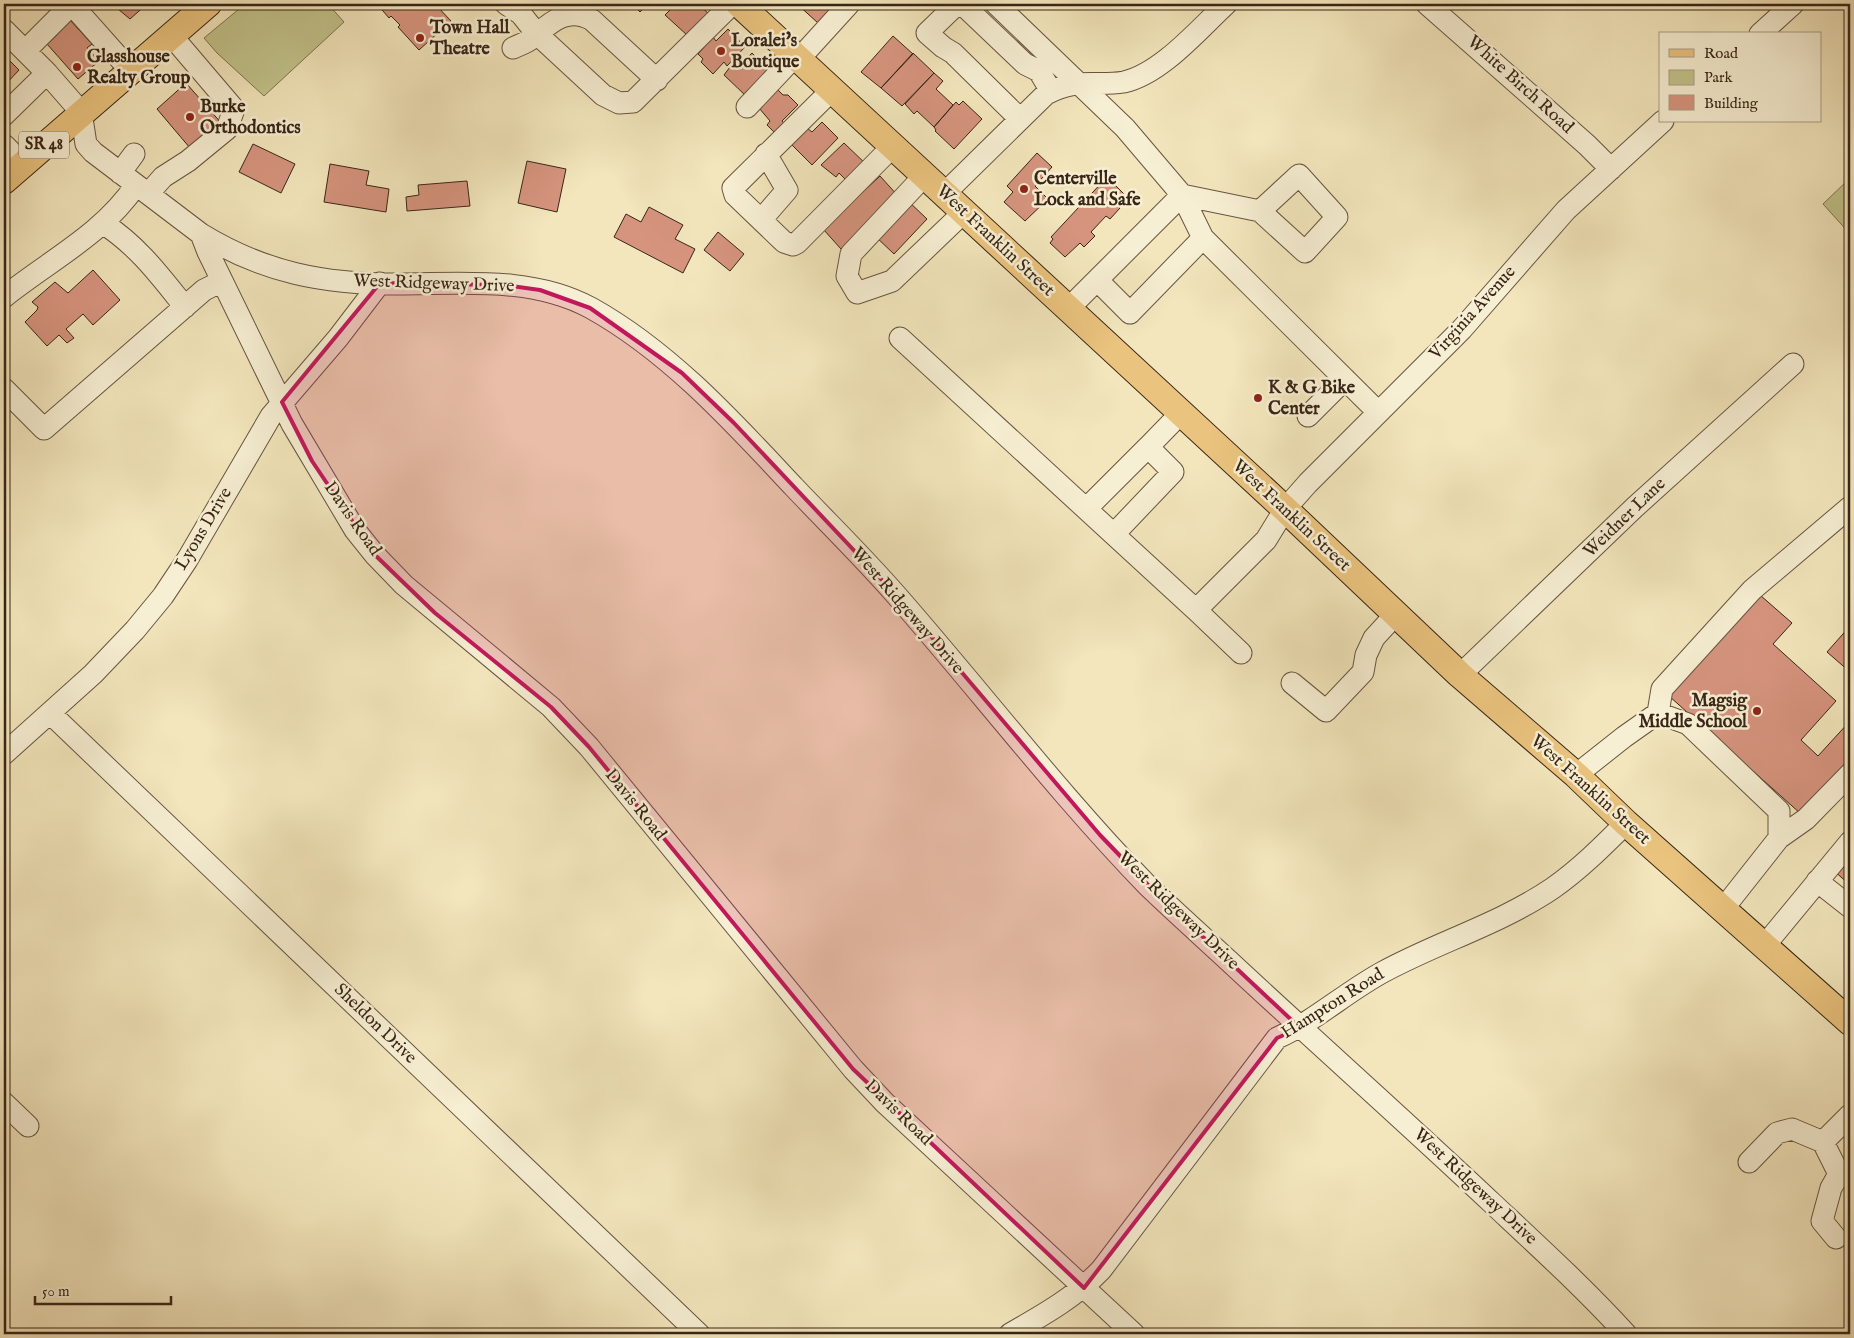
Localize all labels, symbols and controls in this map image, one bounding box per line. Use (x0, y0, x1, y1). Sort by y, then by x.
place label: Town Hall Theatre (429, 17, 511, 61)
place label: Loralei's Boutique (731, 30, 800, 74)
street label: White Birch Road (1462, 31, 1578, 139)
marker: Town Hall Theatre (414, 32, 426, 44)
legend (1659, 32, 1822, 122)
text: Road (1704, 44, 1739, 63)
marker: Loralei's Boutique (715, 45, 727, 57)
place label: Glasshouse Realty Group (87, 46, 190, 90)
marker: Glasshouse Realty Group (71, 61, 83, 73)
text: Park (1704, 68, 1734, 87)
text: Building (1704, 94, 1759, 113)
place label: Burke Orthodontics (200, 96, 301, 140)
marker: Burke Orthodontics (184, 111, 196, 123)
road number: SR 48 (19, 132, 69, 158)
place label: Centerville Lock and Safe (1034, 168, 1141, 212)
street label: West Franklin Street (931, 180, 1059, 302)
marker: Centerville Lock and Safe (1018, 183, 1030, 195)
street label: Virginia Avenue (1424, 261, 1521, 366)
street label: West Ridgeway Drive (353, 270, 515, 298)
place label: K & G Bike Center (1268, 377, 1356, 421)
marker: K & G Bike Center (1252, 392, 1264, 404)
street label: West Franklin Street (1227, 455, 1355, 577)
street label: Weidner Lane (1579, 473, 1671, 563)
street label: Davis Road (318, 477, 386, 561)
street label: Lyons Drive (170, 483, 238, 575)
street label: West Ridgeway Drive (845, 543, 969, 679)
place label: Magsig Middle School (1638, 690, 1748, 734)
marker: Magsig Middle School (1751, 705, 1763, 717)
street label: West Franklin Street (1525, 730, 1655, 850)
street label: Davis Road (599, 764, 671, 846)
street label: West Ridgeway Drive (1112, 847, 1244, 975)
street label: Hampton Road (1277, 963, 1389, 1045)
street label: Sheldon Drive (329, 979, 421, 1069)
street label: Davis Road (859, 1075, 937, 1151)
street label: West Ridgeway Drive (1408, 1124, 1542, 1250)
scale bar (35, 1273, 171, 1305)
text: 50 m (42, 1282, 70, 1301)

